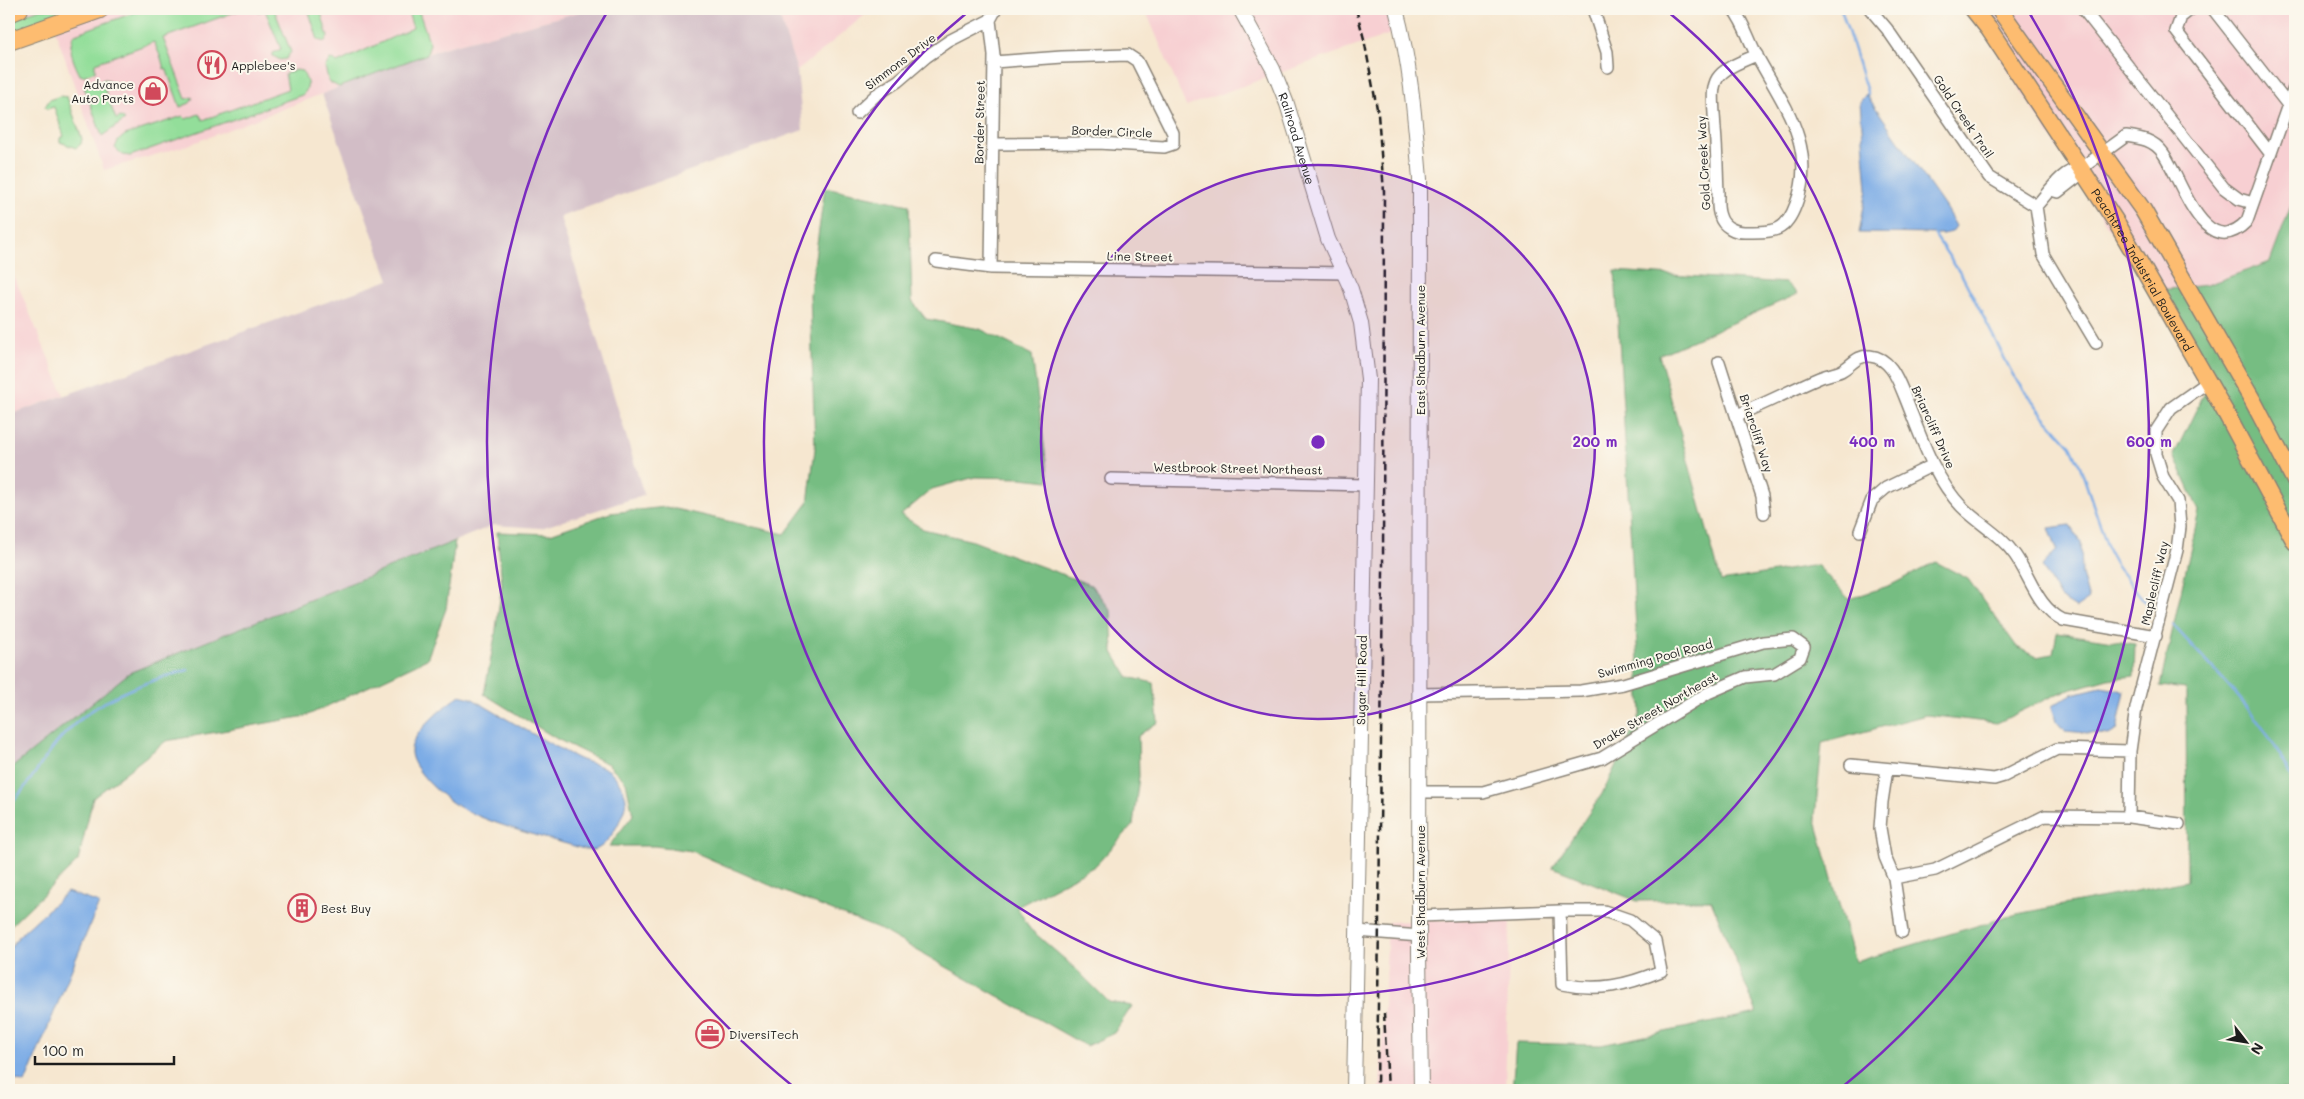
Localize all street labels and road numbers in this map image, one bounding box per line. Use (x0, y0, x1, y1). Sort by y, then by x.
street label: Simmons Drive (861, 29, 939, 93)
street label: Gold Creek Trail (1930, 71, 1998, 161)
street label: Border Street (970, 80, 988, 164)
street label: Railroad Avenue (1275, 90, 1319, 186)
street label: Gold Creek Way (1693, 115, 1713, 211)
street label: Border Circle (1071, 122, 1153, 140)
street label: Peachtree Industrial Boulevard (2088, 185, 2197, 354)
street label: Line Street (1107, 247, 1173, 265)
street label: East Shadburn Avenue (1412, 285, 1428, 415)
street label: Briarcliff Drive (1909, 383, 1959, 471)
street label: Briarcliff Way (1737, 392, 1777, 474)
street label: Westbrook Street Northeast (1153, 459, 1323, 477)
street label: Maplecliff Way (2137, 539, 2171, 627)
street label: Sugar Hill Road (1352, 635, 1370, 725)
street label: Swimming Pool Road (1596, 635, 1715, 681)
street label: Drake Street Northeast (1590, 668, 1720, 752)
street label: West Shadburn Avenue (1412, 825, 1428, 959)

